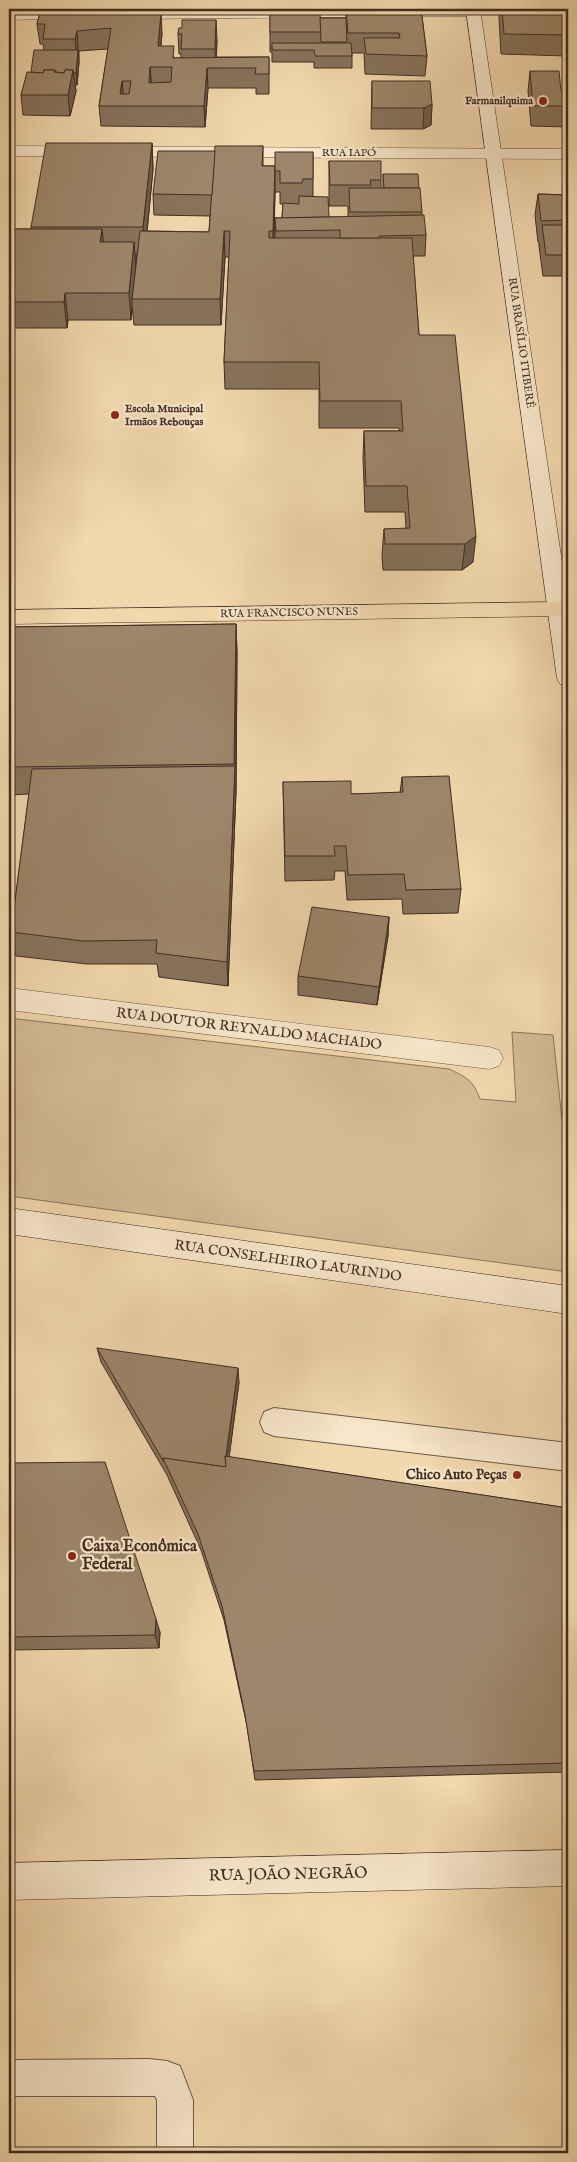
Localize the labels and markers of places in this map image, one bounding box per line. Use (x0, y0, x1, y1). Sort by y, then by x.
place label: Farmanilquima (465, 94, 533, 108)
marker: Farmanilquima (537, 95, 549, 107)
place label: Escola Municipal Irmãos Rebouças (125, 402, 204, 429)
marker: Escola Municipal Irmãos Rebouças (109, 409, 121, 421)
place label: Chico Auto Peças (406, 1466, 507, 1484)
marker: Chico Auto Peças (511, 1469, 523, 1481)
place label: Caixa Econômica Federal (82, 1537, 198, 1575)
marker: Caixa Econômica Federal (66, 1550, 78, 1562)

